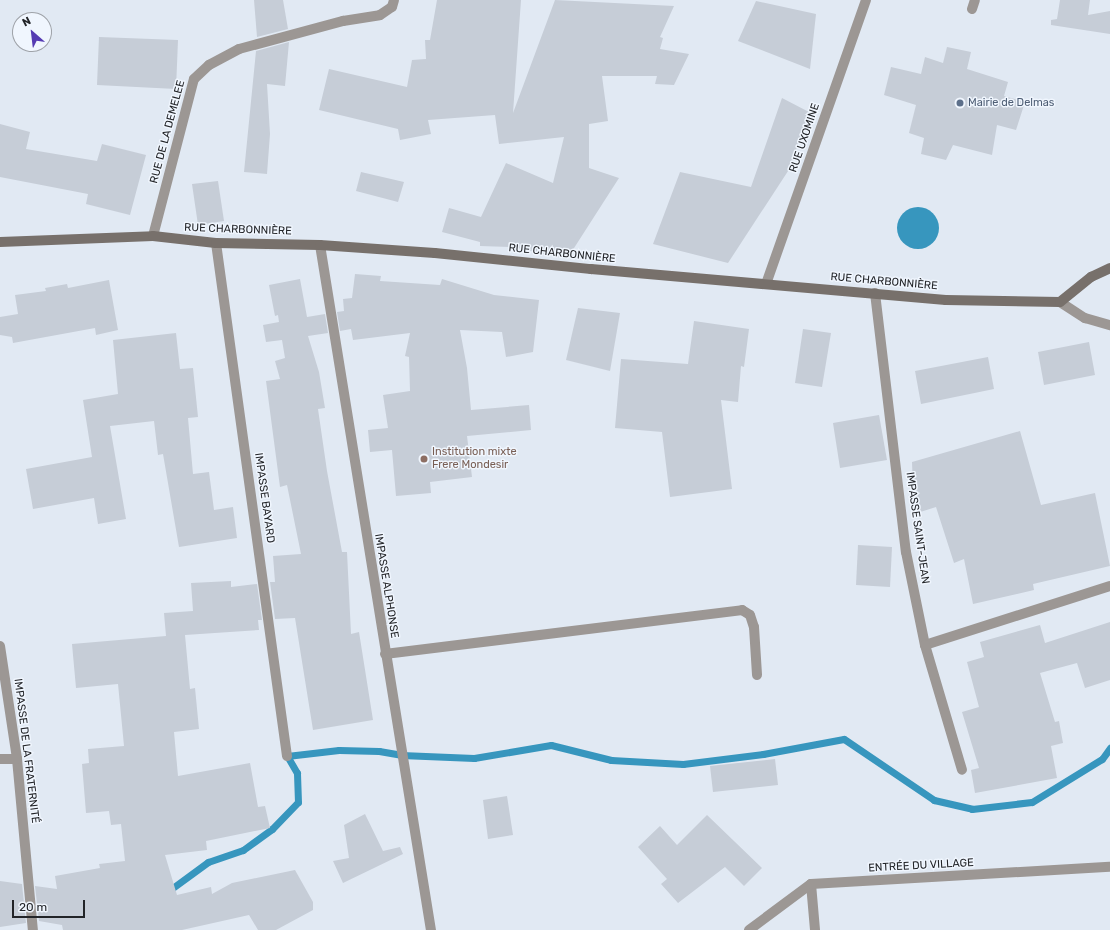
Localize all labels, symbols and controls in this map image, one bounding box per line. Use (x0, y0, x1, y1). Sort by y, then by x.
north arrow (12, 12, 52, 52)
text: N (20, 14, 33, 29)
street label: RUE DE LA DEMELEE (148, 79, 188, 185)
place label: Mairie de Delmas (968, 96, 1054, 110)
marker: Mairie de Delmas (955, 98, 965, 108)
street label: RUE UXOMINE (787, 102, 823, 174)
street label: RUE CHARBONNIÈRE (184, 222, 292, 238)
street label: RUE CHARBONNIÈRE (508, 242, 616, 266)
street label: RUE CHARBONNIÈRE (830, 271, 938, 293)
place label: Institution mixte Frere Mondesir (432, 446, 517, 472)
street label: IMPASSE BAYARD (251, 452, 277, 544)
marker: Institution mixte Frere Mondesir (419, 454, 429, 464)
street label: IMPASSE SAINT-JEAN (903, 471, 931, 585)
street label: IMPASSE ALPHONSE (371, 533, 401, 639)
street label: IMPASSE DE LA FRATERNITÉ (11, 678, 41, 824)
street label: ENTRÉE DU VILLAGE (868, 857, 974, 875)
scale bar (14, 892, 87, 918)
text: 20 m (19, 900, 47, 914)

